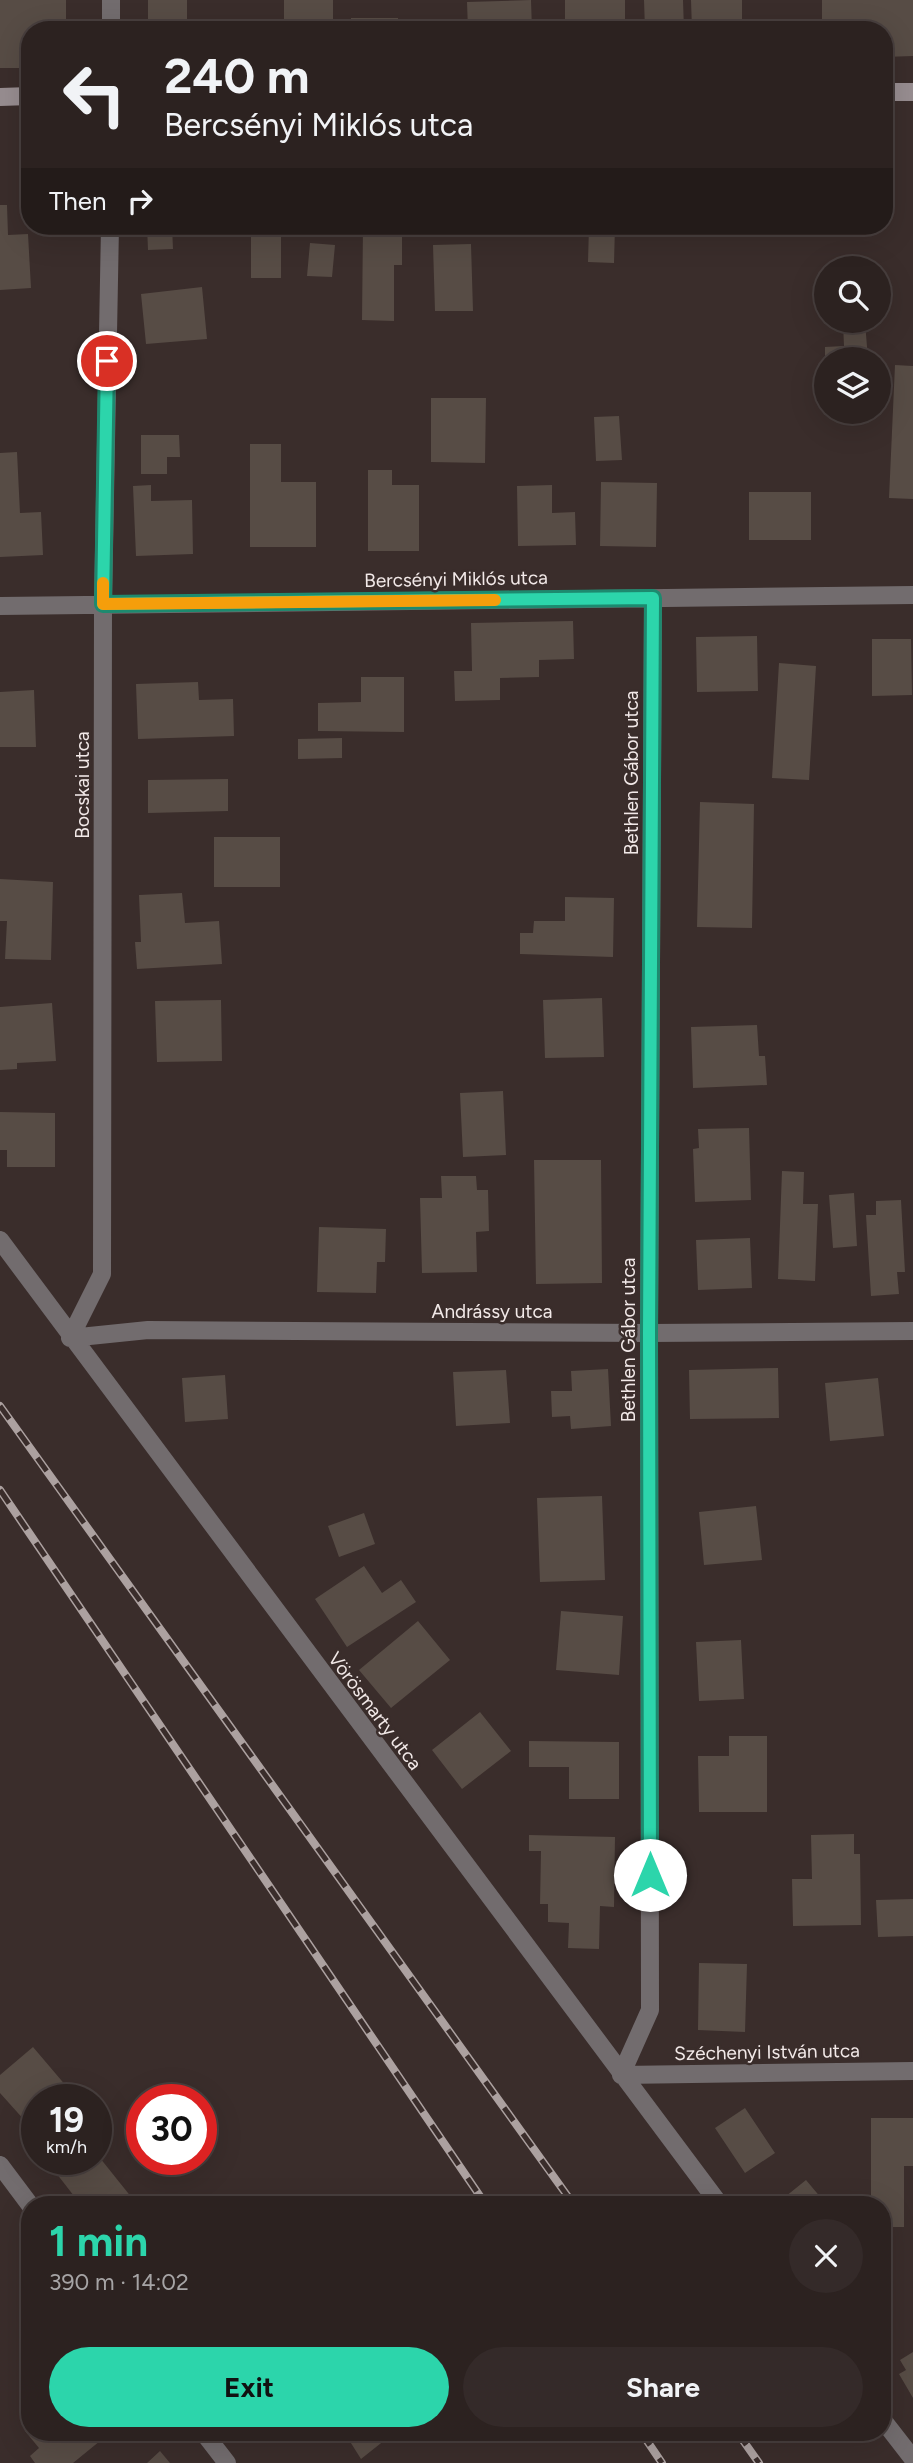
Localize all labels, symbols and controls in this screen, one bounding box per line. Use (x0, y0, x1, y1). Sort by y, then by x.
text: 240 m (164, 46, 310, 105)
icon: left (49, 49, 140, 140)
text: Bercsényi Miklós utca (164, 106, 473, 144)
icon: right (121, 182, 159, 220)
text: Then (49, 185, 107, 217)
map controls (814, 256, 891, 424)
button: search (814, 256, 891, 333)
pin (77, 331, 137, 391)
icon: arrive (88, 342, 126, 380)
button: layers (814, 347, 891, 424)
street label: Bercsényi Miklós utca (364, 566, 548, 592)
street label: Bethlen Gábor utca (620, 691, 643, 855)
street label: Bocskai utca (71, 731, 94, 839)
street label: Bethlen Gábor utca (617, 1258, 640, 1422)
street label: Andrássy utca (432, 1300, 552, 1323)
street label: Vörösmarty utca (323, 1648, 427, 1774)
position arrow (613, 1838, 687, 1912)
street label: Széchenyi István utca (674, 2039, 860, 2065)
speed limit sign: 30 (126, 2084, 217, 2175)
text: 19 (49, 2099, 84, 2141)
text: km/h (46, 2136, 87, 2158)
text: 1 min (49, 2216, 148, 2267)
button: close (789, 2219, 863, 2293)
text: 390 m · 14:02 (49, 2268, 189, 2296)
button: Exit (49, 2347, 449, 2427)
button: Share (463, 2347, 863, 2427)

